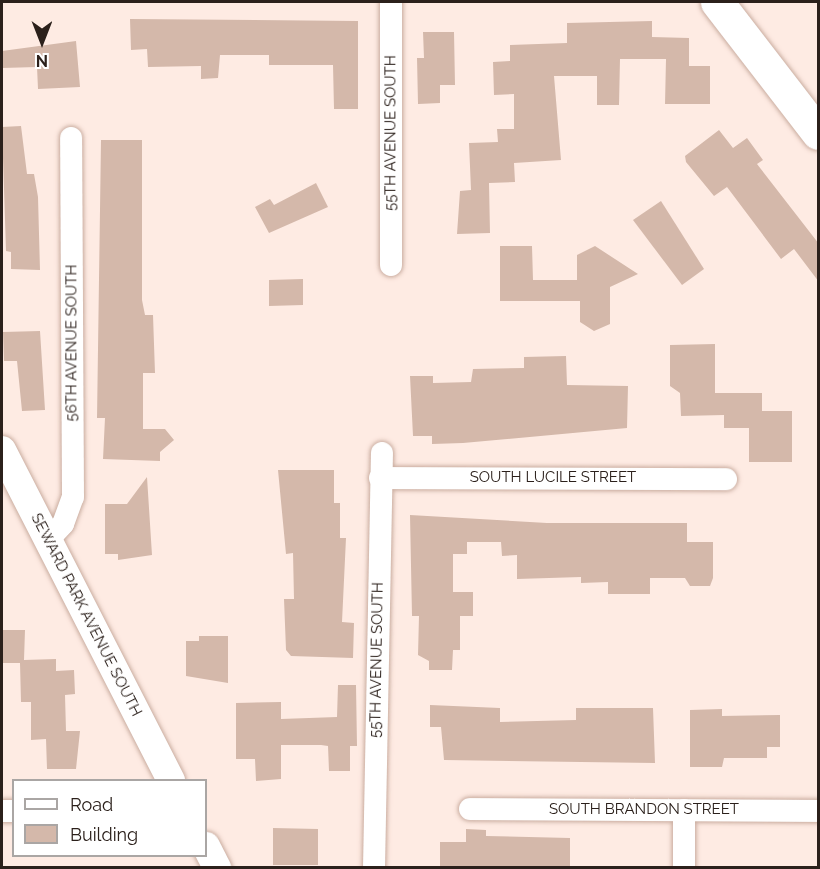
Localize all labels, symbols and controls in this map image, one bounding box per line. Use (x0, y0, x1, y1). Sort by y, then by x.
north arrow (12, 12, 72, 72)
text: N (36, 51, 48, 70)
street label: 55TH AVENUE SOUTH (382, 55, 400, 211)
street label: 56TH AVENUE SOUTH (63, 264, 81, 422)
street label: SOUTH LUCILE STREET (470, 469, 636, 487)
street label: SEWARD PARK AVENUE SOUTH (27, 510, 145, 720)
street label: 55TH AVENUE SOUTH (367, 582, 387, 738)
legend (12, 779, 207, 857)
text: Road (70, 794, 113, 815)
street label: SOUTH BRANDON STREET (549, 801, 739, 819)
text: Building (70, 824, 138, 845)

